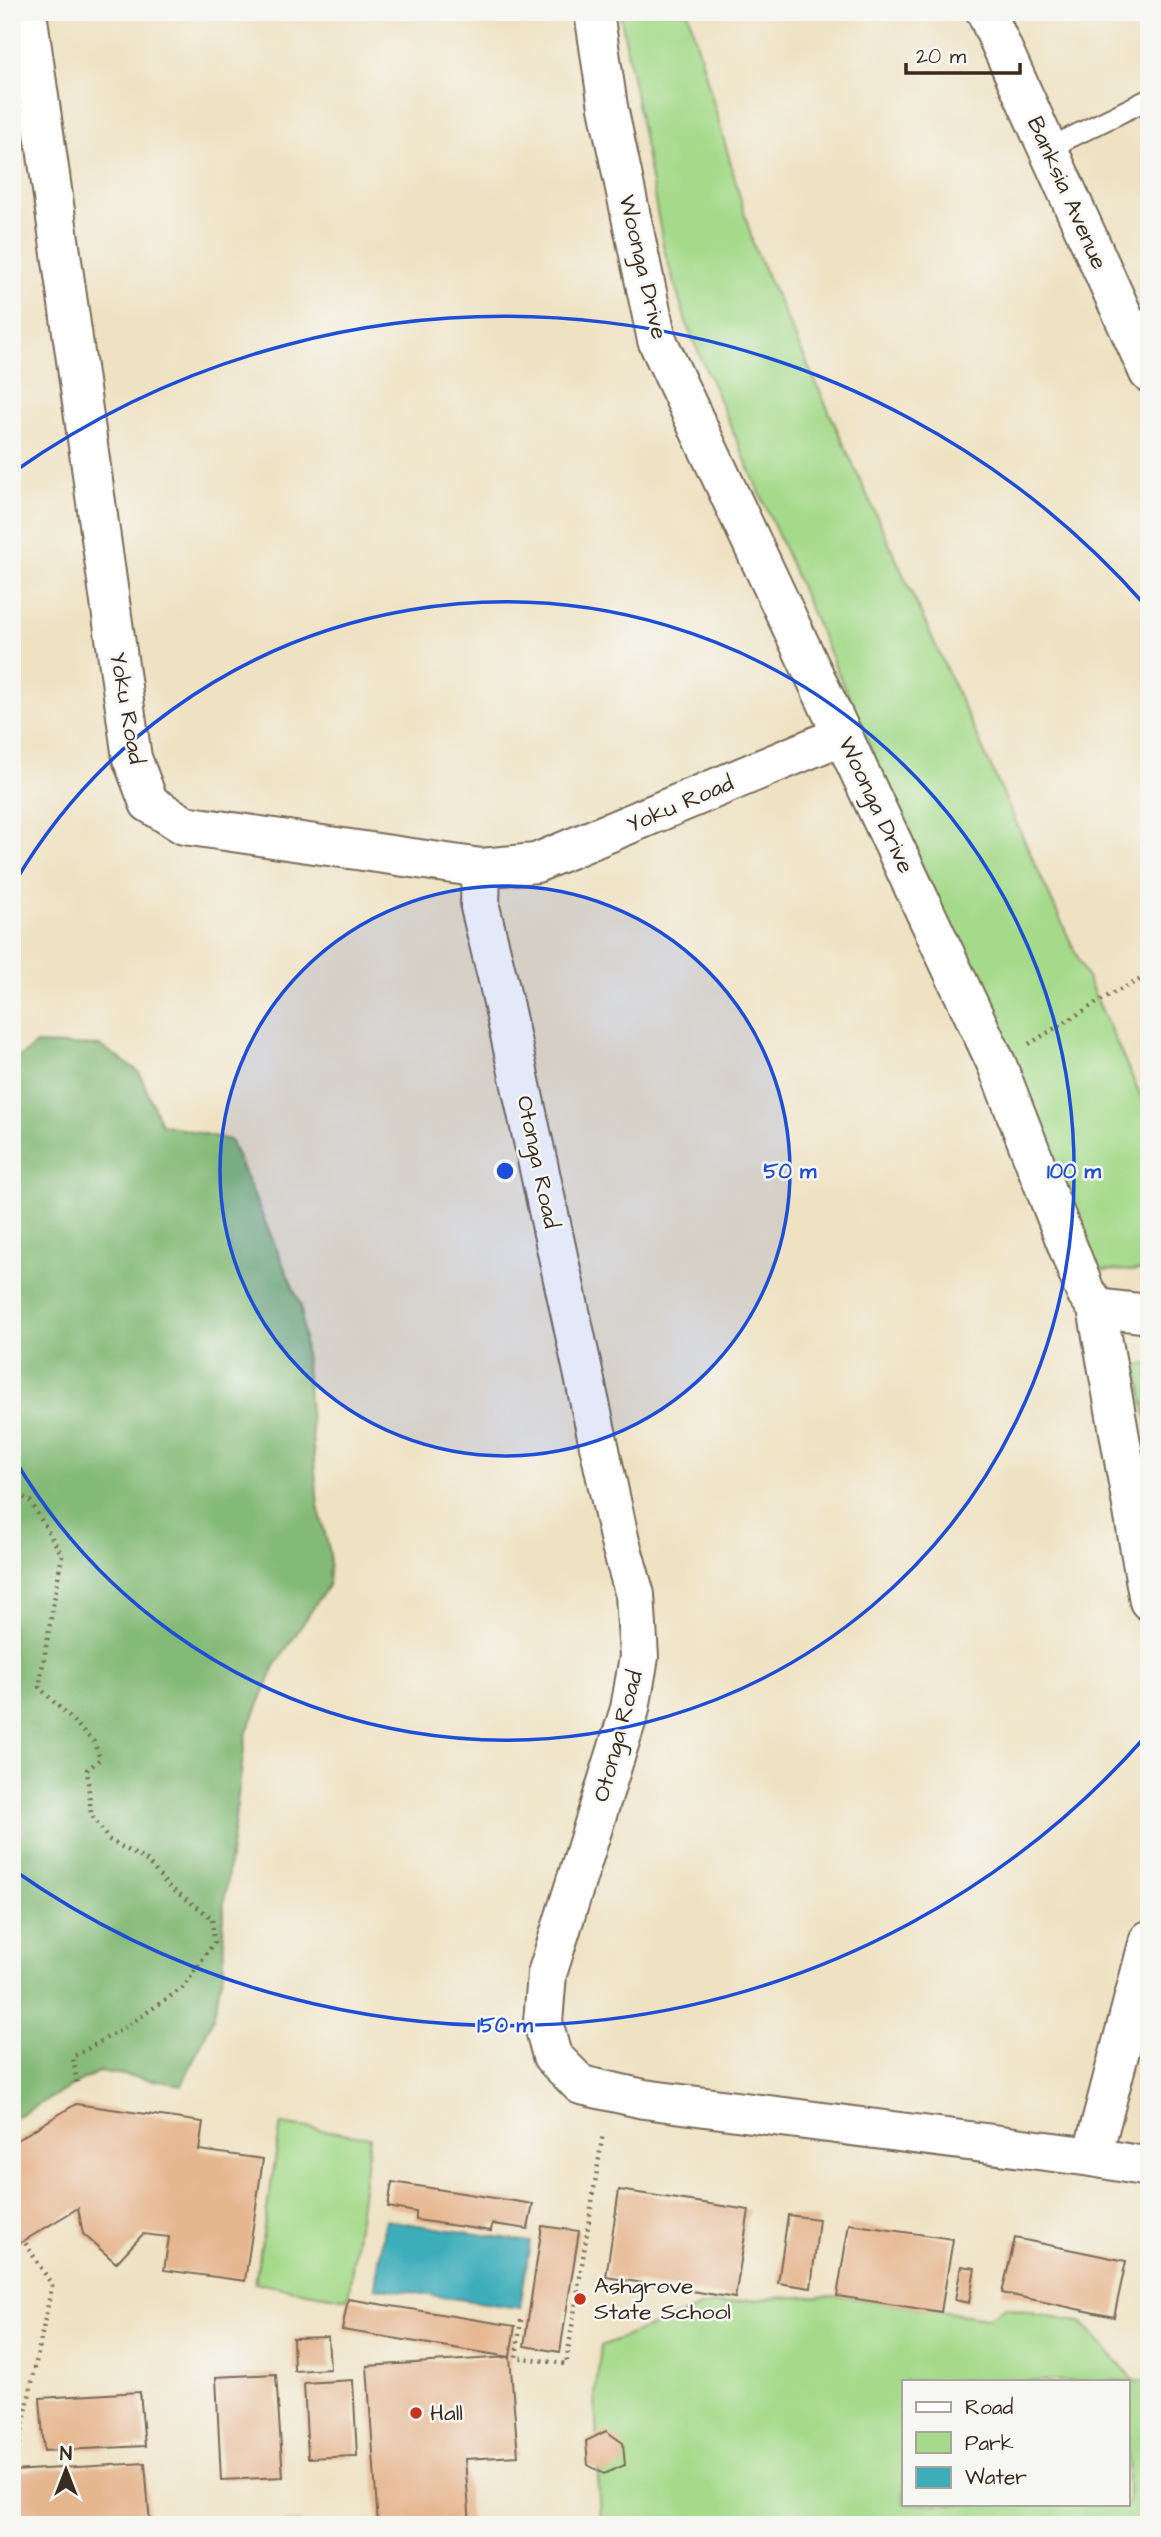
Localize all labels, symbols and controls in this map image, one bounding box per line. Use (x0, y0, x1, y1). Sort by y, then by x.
scale bar (906, 32, 1019, 76)
text: 20 m (916, 42, 967, 71)
street label: Banksia Avenue (1019, 111, 1115, 275)
street label: Woonga Drive (610, 192, 675, 343)
street label: Yoku Road (101, 650, 153, 767)
street label: Woonga Drive (829, 732, 922, 879)
street label: Yoku Road (622, 767, 738, 841)
street label: Otonga Road (507, 1093, 568, 1232)
text: 50 m (764, 1157, 817, 1186)
text: 100 m (1047, 1157, 1102, 1186)
centre of rings (493, 1159, 517, 1183)
street label: Otonga Road (585, 1667, 652, 1805)
text: 150 m (477, 2011, 533, 2040)
place label: Ashgrove State School (594, 2270, 731, 2328)
marker: Ashgrove State School (572, 2291, 588, 2307)
legend (902, 2380, 1130, 2506)
text: Road (965, 2393, 1013, 2422)
place label: Hall (430, 2397, 463, 2429)
marker: Hall (408, 2405, 424, 2421)
text: Park (965, 2429, 1014, 2458)
north arrow (32, 2436, 102, 2506)
text: N (60, 2441, 72, 2468)
text: Water (965, 2463, 1027, 2492)

